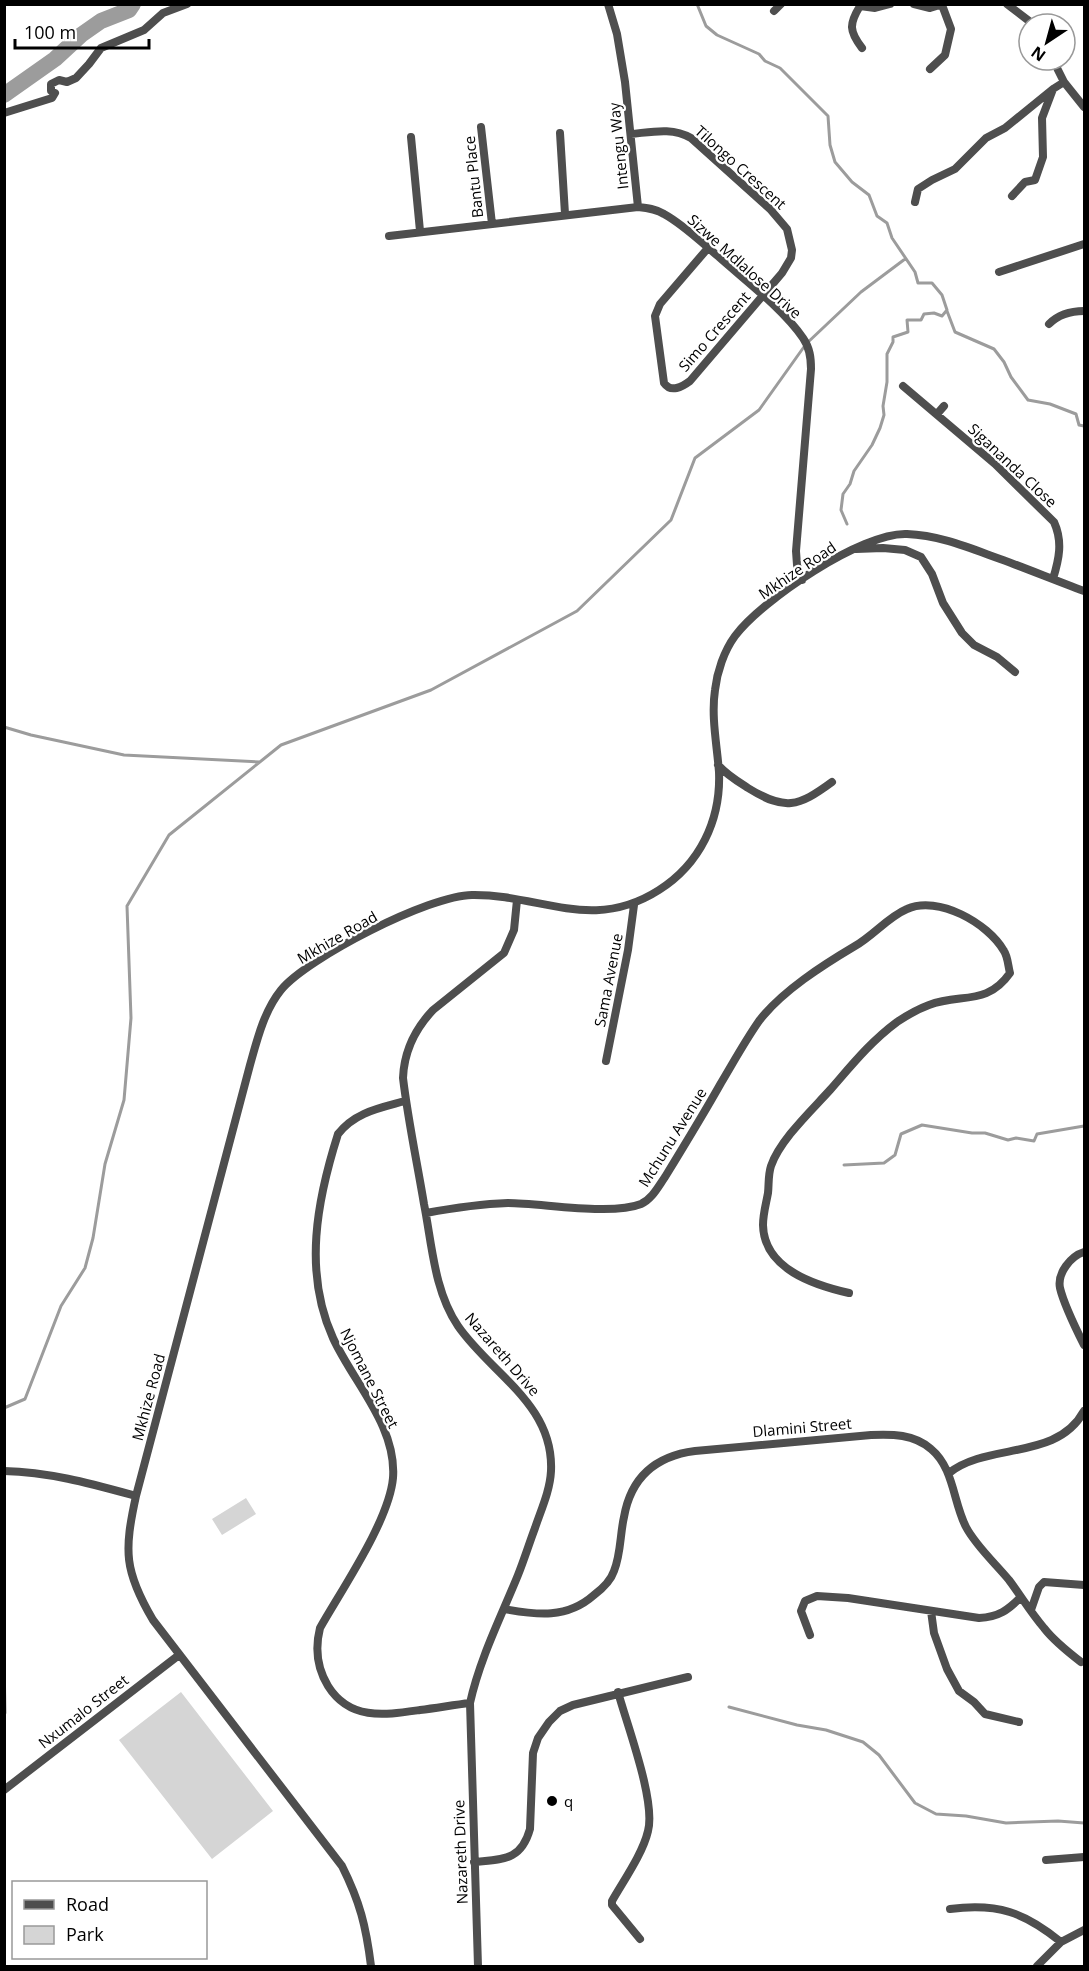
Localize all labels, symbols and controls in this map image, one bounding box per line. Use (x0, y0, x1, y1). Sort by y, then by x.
scale bar (15, 12, 148, 50)
north arrow (1017, 12, 1077, 72)
text: 100 m (24, 20, 76, 44)
text: N (1026, 41, 1050, 67)
street label: Intengu Way (603, 101, 633, 190)
street label: Tilongo Crescent (691, 121, 791, 213)
street label: Bantu Place (459, 135, 487, 219)
street label: Sizwe Mdlalose Drive (684, 209, 806, 323)
street label: Simo Crescent (674, 287, 754, 375)
street label: Sigananda Close (964, 419, 1062, 511)
street label: Mkhize Road (754, 537, 840, 603)
street label: Mkhize Road (293, 906, 381, 968)
street label: Sama Avenue (589, 932, 627, 1028)
street label: Mchunu Avenue (633, 1084, 711, 1190)
street label: Nazareth Drive (461, 1308, 545, 1400)
street label: Njomane Street (336, 1325, 404, 1431)
street label: Mkhize Road (127, 1351, 169, 1443)
street label: Dlamini Street (752, 1413, 852, 1441)
street label: Nxumalo Street (34, 1670, 132, 1752)
place label: q (564, 1791, 573, 1811)
marker: q (545, 1794, 559, 1808)
street label: Nazareth Drive (448, 1799, 472, 1905)
legend (12, 1881, 207, 1959)
text: Road (66, 1892, 109, 1916)
text: Park (66, 1922, 104, 1946)

